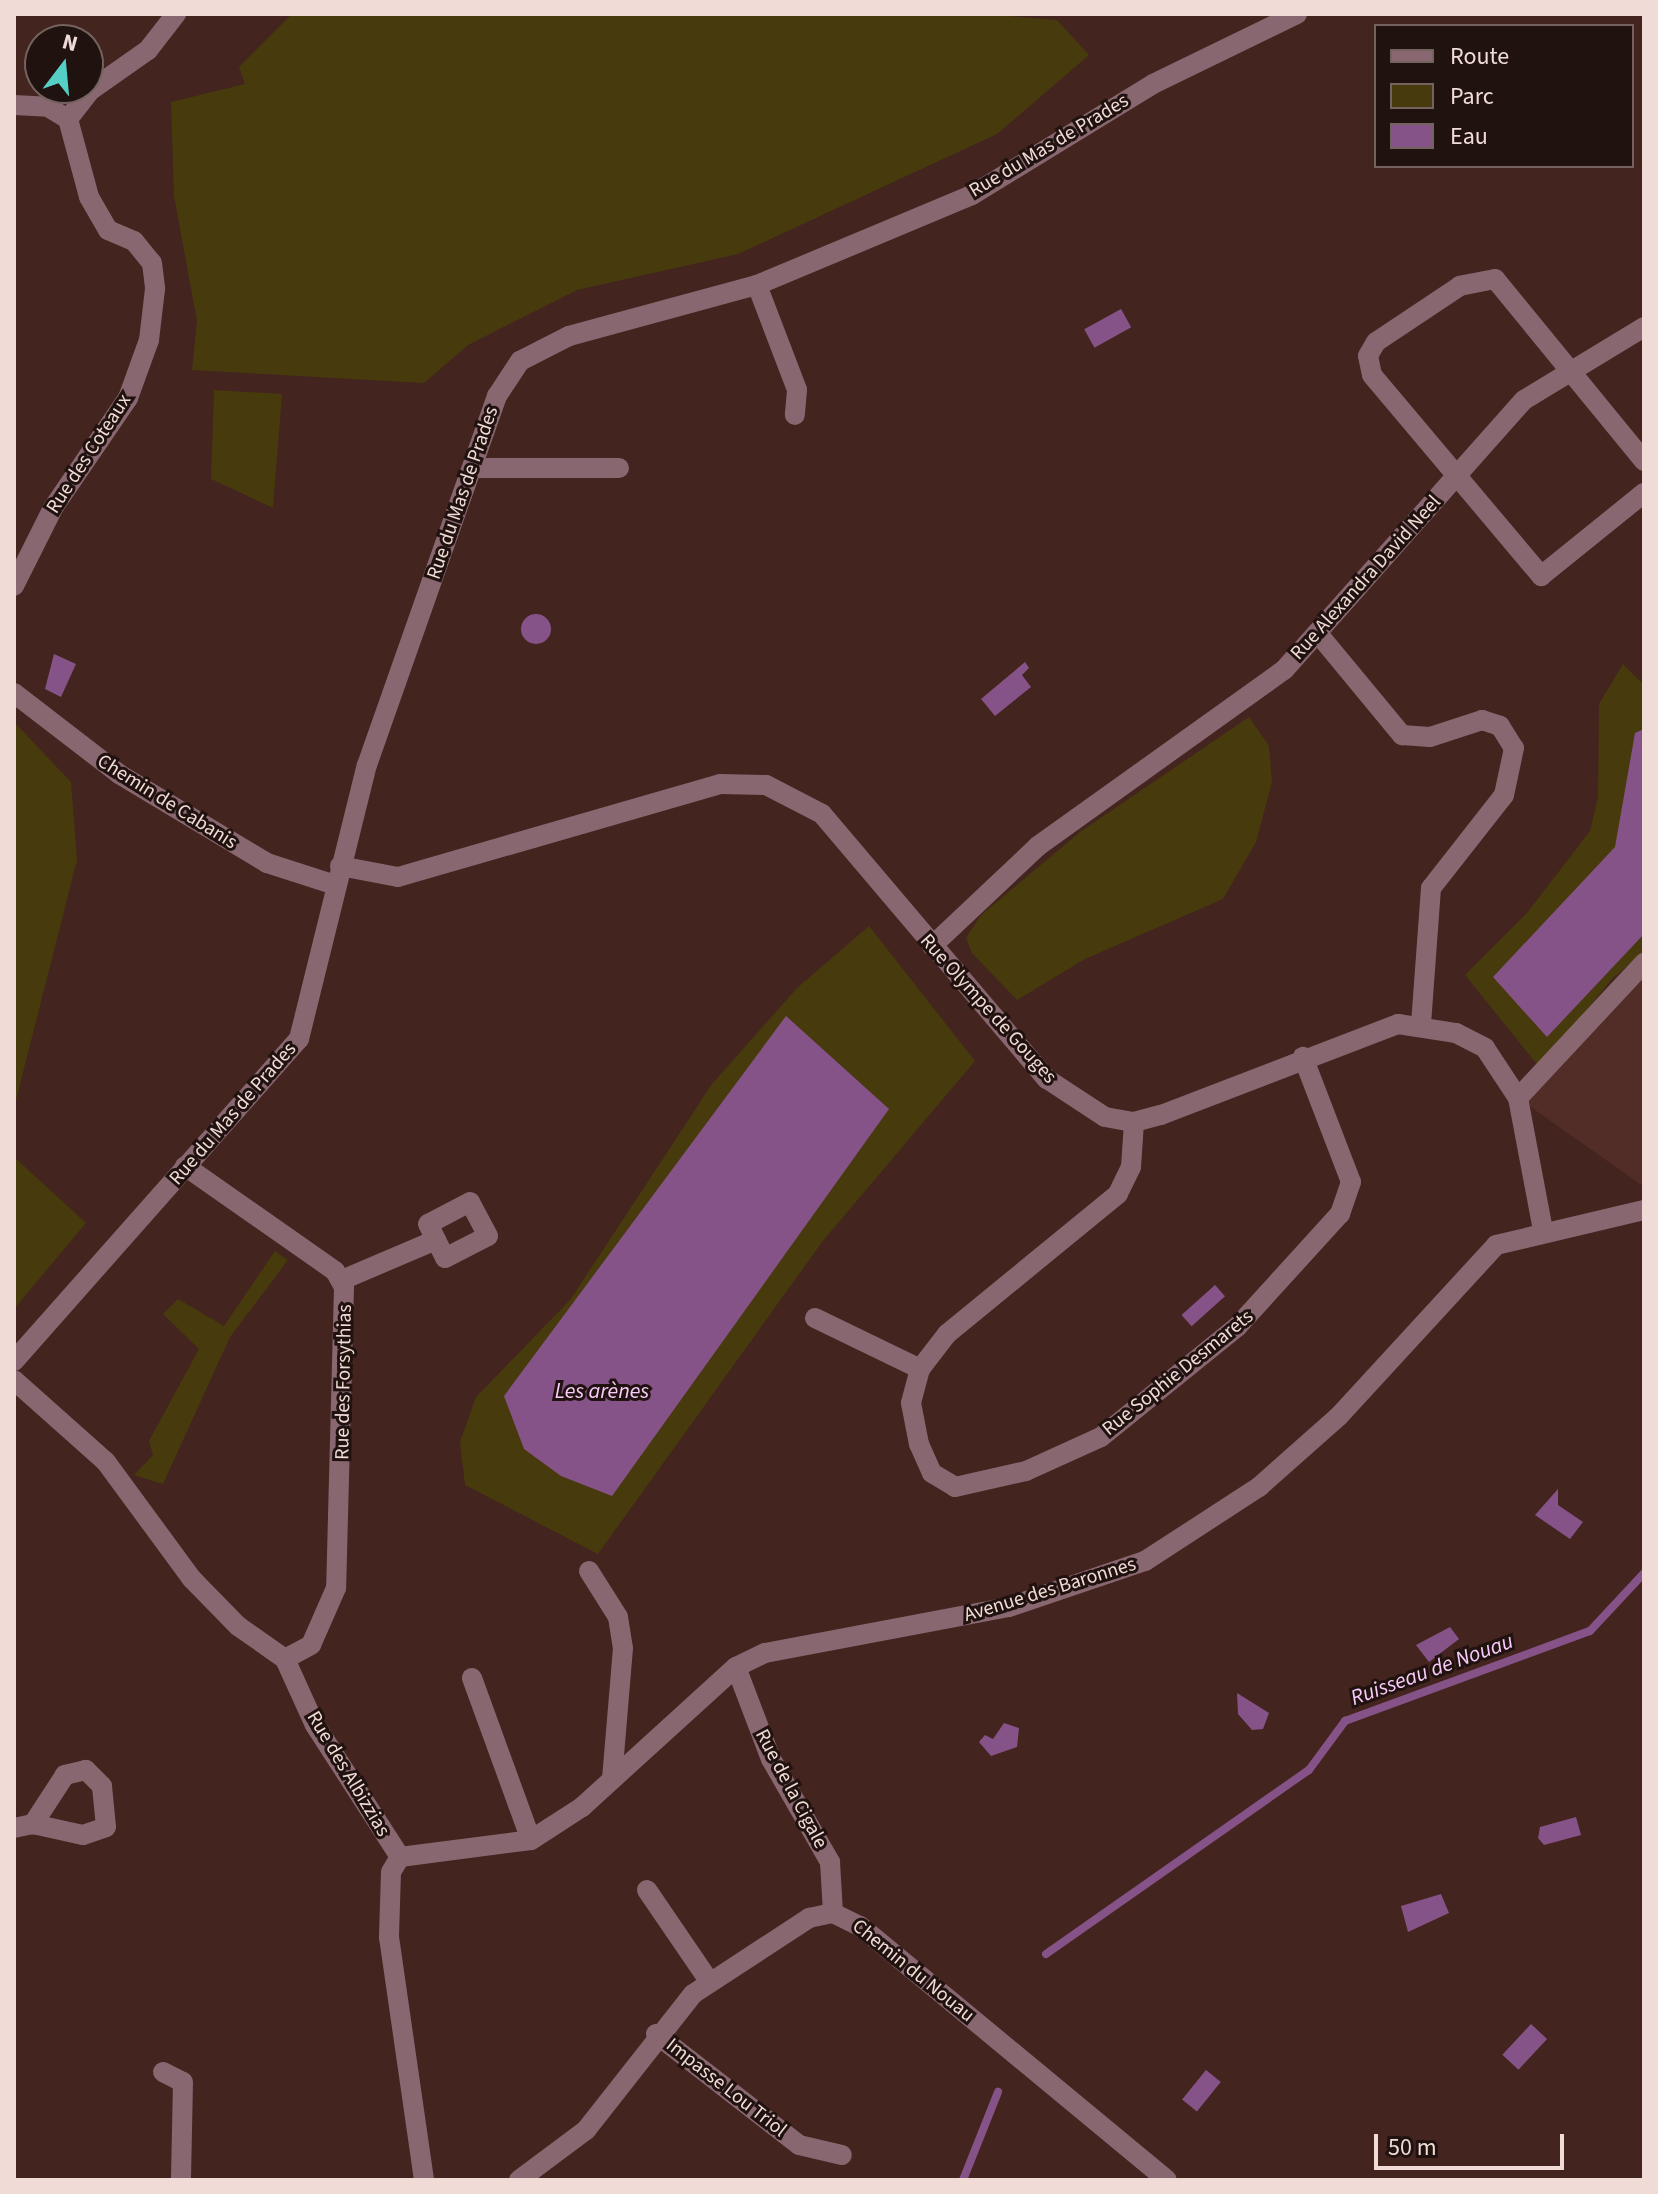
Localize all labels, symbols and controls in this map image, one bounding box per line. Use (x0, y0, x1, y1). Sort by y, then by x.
north arrow (24, 24, 104, 104)
legend (1374, 24, 1634, 168)
text: N (59, 25, 82, 60)
text: Route (1450, 39, 1509, 74)
text: Parc (1450, 79, 1494, 114)
street label: Rue du Mas de Prades (965, 89, 1133, 203)
text: Eau (1450, 119, 1488, 154)
street label: Rue des Coteaux (41, 390, 137, 518)
street label: Rue du Mas de Prades (422, 403, 504, 583)
street label: Rue Alexandra David Neel (1286, 491, 1446, 665)
street label: Chemin de Cabanis (93, 749, 241, 855)
street label: Rue Olympe de Gouges (915, 929, 1061, 1089)
street label: Rue du Mas de Prades (164, 1038, 302, 1190)
street label: Rue des Forsythias (331, 1304, 357, 1460)
street label: Rue Sophie Desmarets (1098, 1305, 1258, 1441)
water label: Les arènes (555, 1379, 649, 1405)
street label: Avenue des Baronnes (961, 1552, 1139, 1628)
water label: Ruisseau de Nouau (1347, 1628, 1517, 1712)
street label: Rue des Albizzias (301, 1707, 395, 1841)
street label: Rue de la Cigale (750, 1725, 832, 1853)
street label: Chemin du Nouau (847, 1914, 979, 2028)
street label: Impasse Lou Triol (661, 2034, 791, 2142)
scale bar (1378, 2118, 1568, 2168)
text: 50 m (1388, 2130, 1437, 2165)

